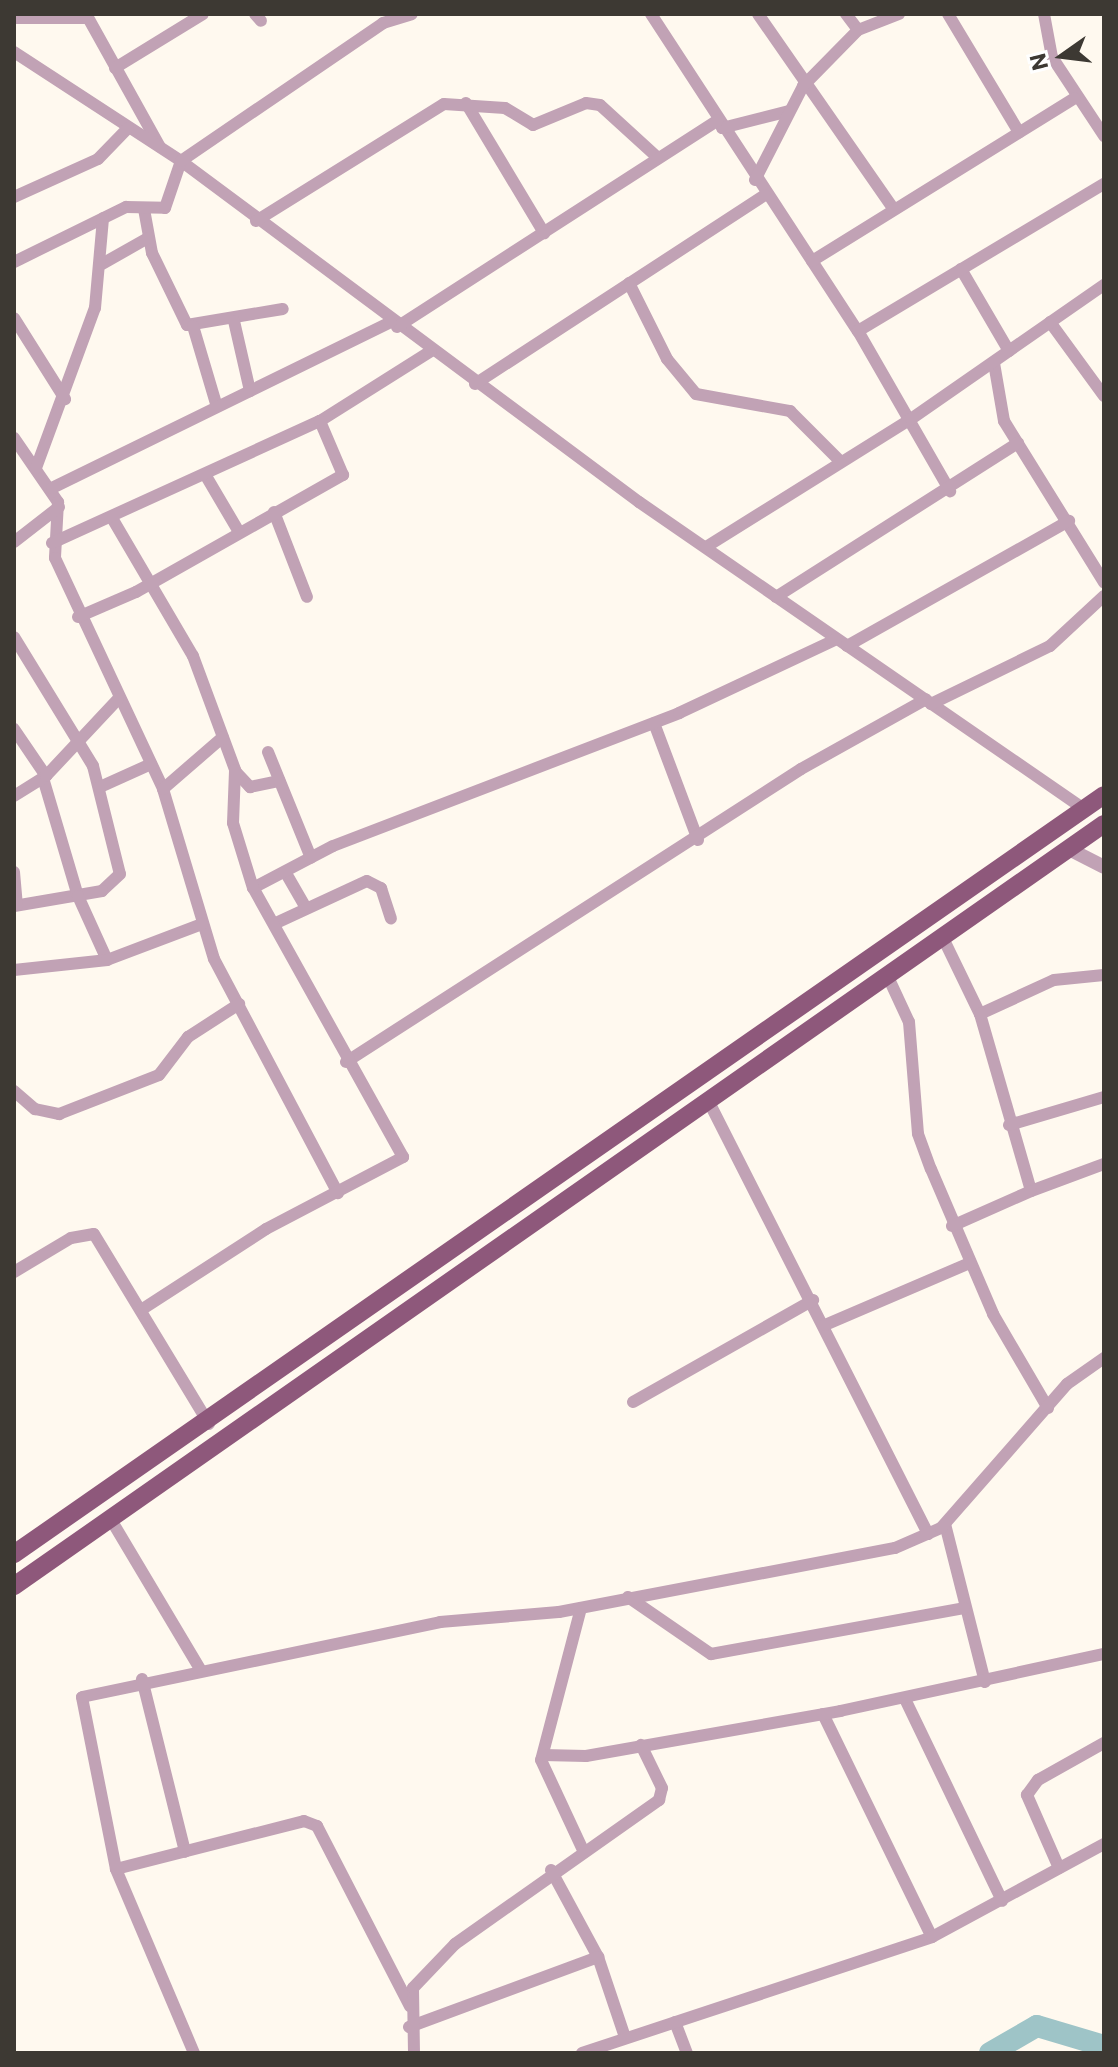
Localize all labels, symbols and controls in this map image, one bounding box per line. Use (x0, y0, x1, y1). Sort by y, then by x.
north arrow (1022, 16, 1102, 96)
text: N (1023, 51, 1053, 73)

